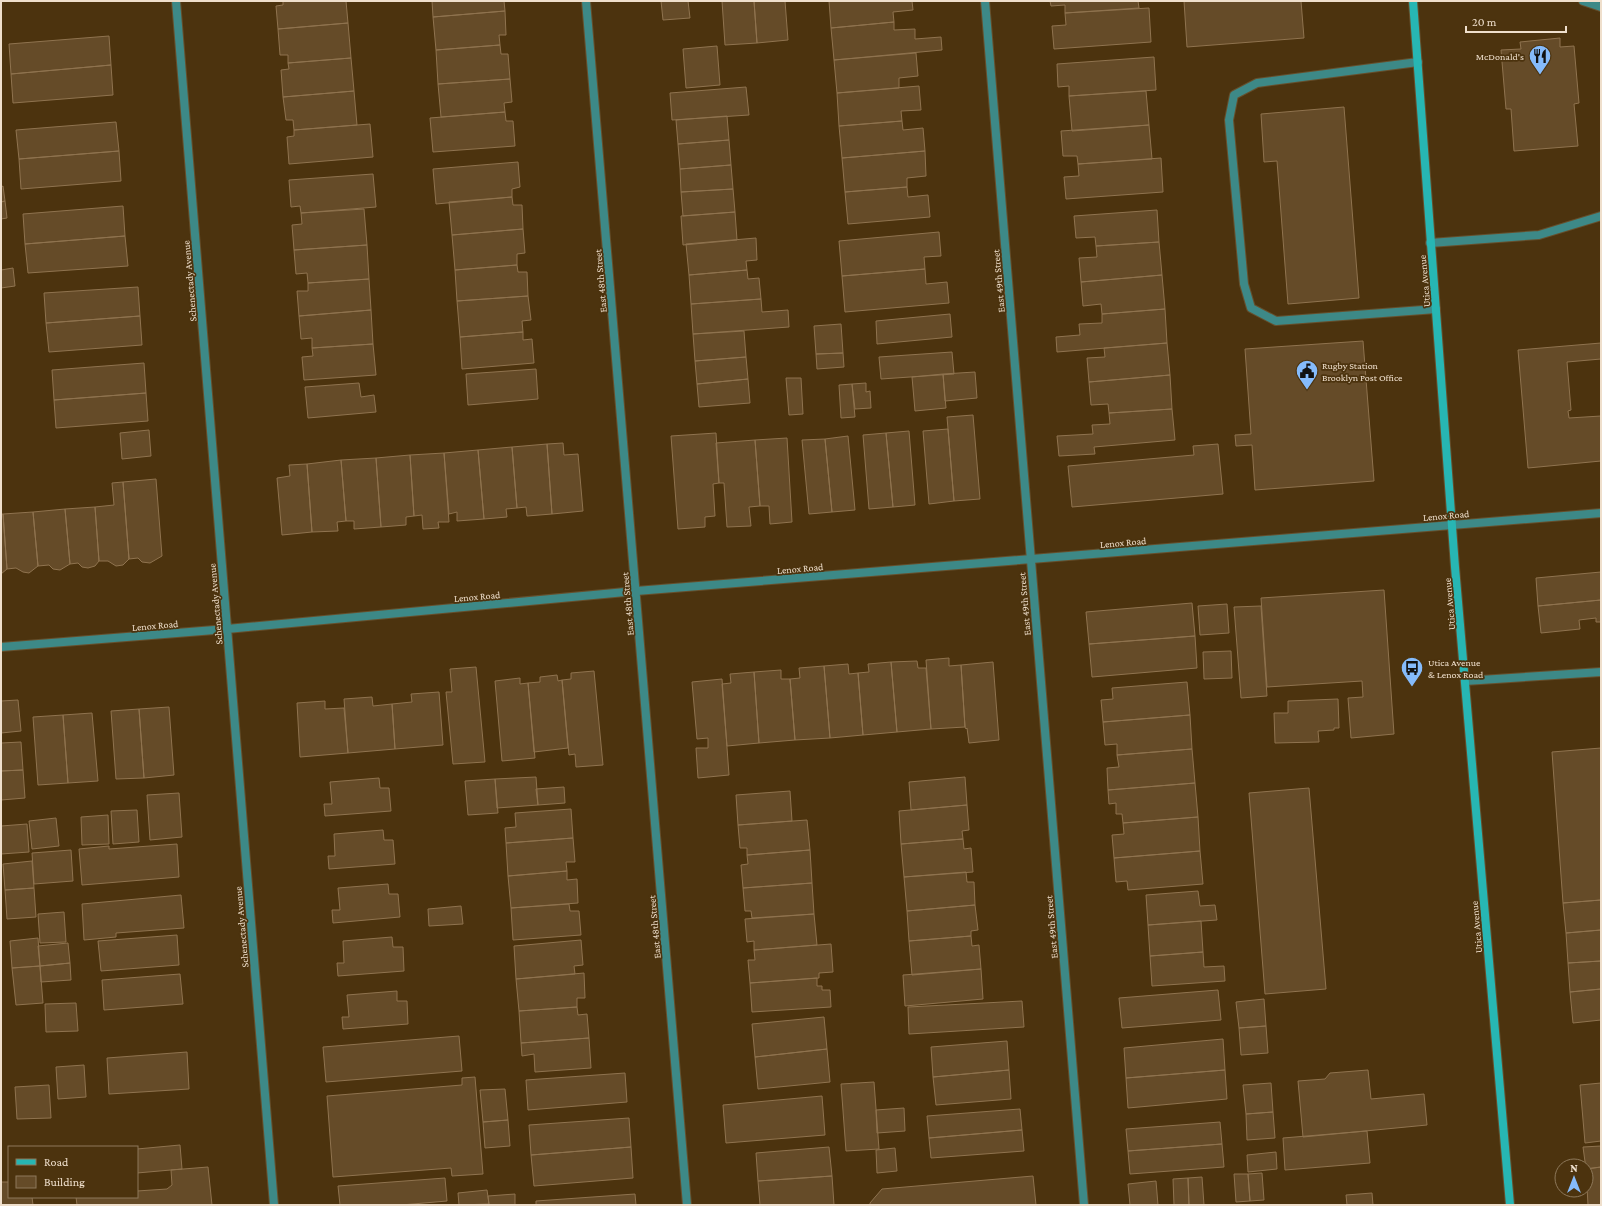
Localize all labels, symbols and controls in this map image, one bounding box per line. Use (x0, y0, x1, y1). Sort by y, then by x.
scale bar (1466, 8, 1566, 34)
text: 20 m (1472, 15, 1497, 29)
restaurant icon: McDonald's (1527, 43, 1553, 76)
place label: McDonald's (1476, 51, 1524, 62)
street label: Schenectady Avenue (180, 239, 199, 322)
street label: East 48th Street (592, 248, 609, 313)
street label: East 49th Street (990, 248, 1007, 313)
street label: Utica Avenue (1417, 254, 1432, 308)
public building icon: Rugby Station Brooklyn Post Office (1294, 358, 1320, 391)
place label: Rugby Station Brooklyn Post Office (1322, 360, 1403, 383)
street label: Lenox Road (1422, 508, 1470, 523)
street label: Lenox Road (1099, 535, 1147, 550)
street label: Lenox Road (776, 561, 824, 576)
street label: Schenectady Avenue (206, 562, 225, 645)
street label: East 48th Street (619, 571, 636, 636)
street label: East 49th Street (1016, 571, 1033, 636)
street label: Utica Avenue (1442, 577, 1457, 631)
street label: Lenox Road (453, 589, 501, 604)
street label: Lenox Road (131, 618, 179, 633)
bus stop icon: Utica Avenue & Lenox Road (1399, 655, 1425, 688)
place label: Utica Avenue & Lenox Road (1428, 657, 1484, 680)
street label: Schenectady Avenue (232, 885, 251, 968)
street label: East 48th Street (646, 894, 663, 959)
street label: East 49th Street (1043, 894, 1060, 959)
street label: Utica Avenue (1469, 900, 1484, 954)
legend (8, 1146, 138, 1198)
text: Road (44, 1155, 69, 1169)
north arrow (1554, 1158, 1594, 1198)
text: N (1570, 1162, 1578, 1174)
text: Building (44, 1175, 85, 1189)

